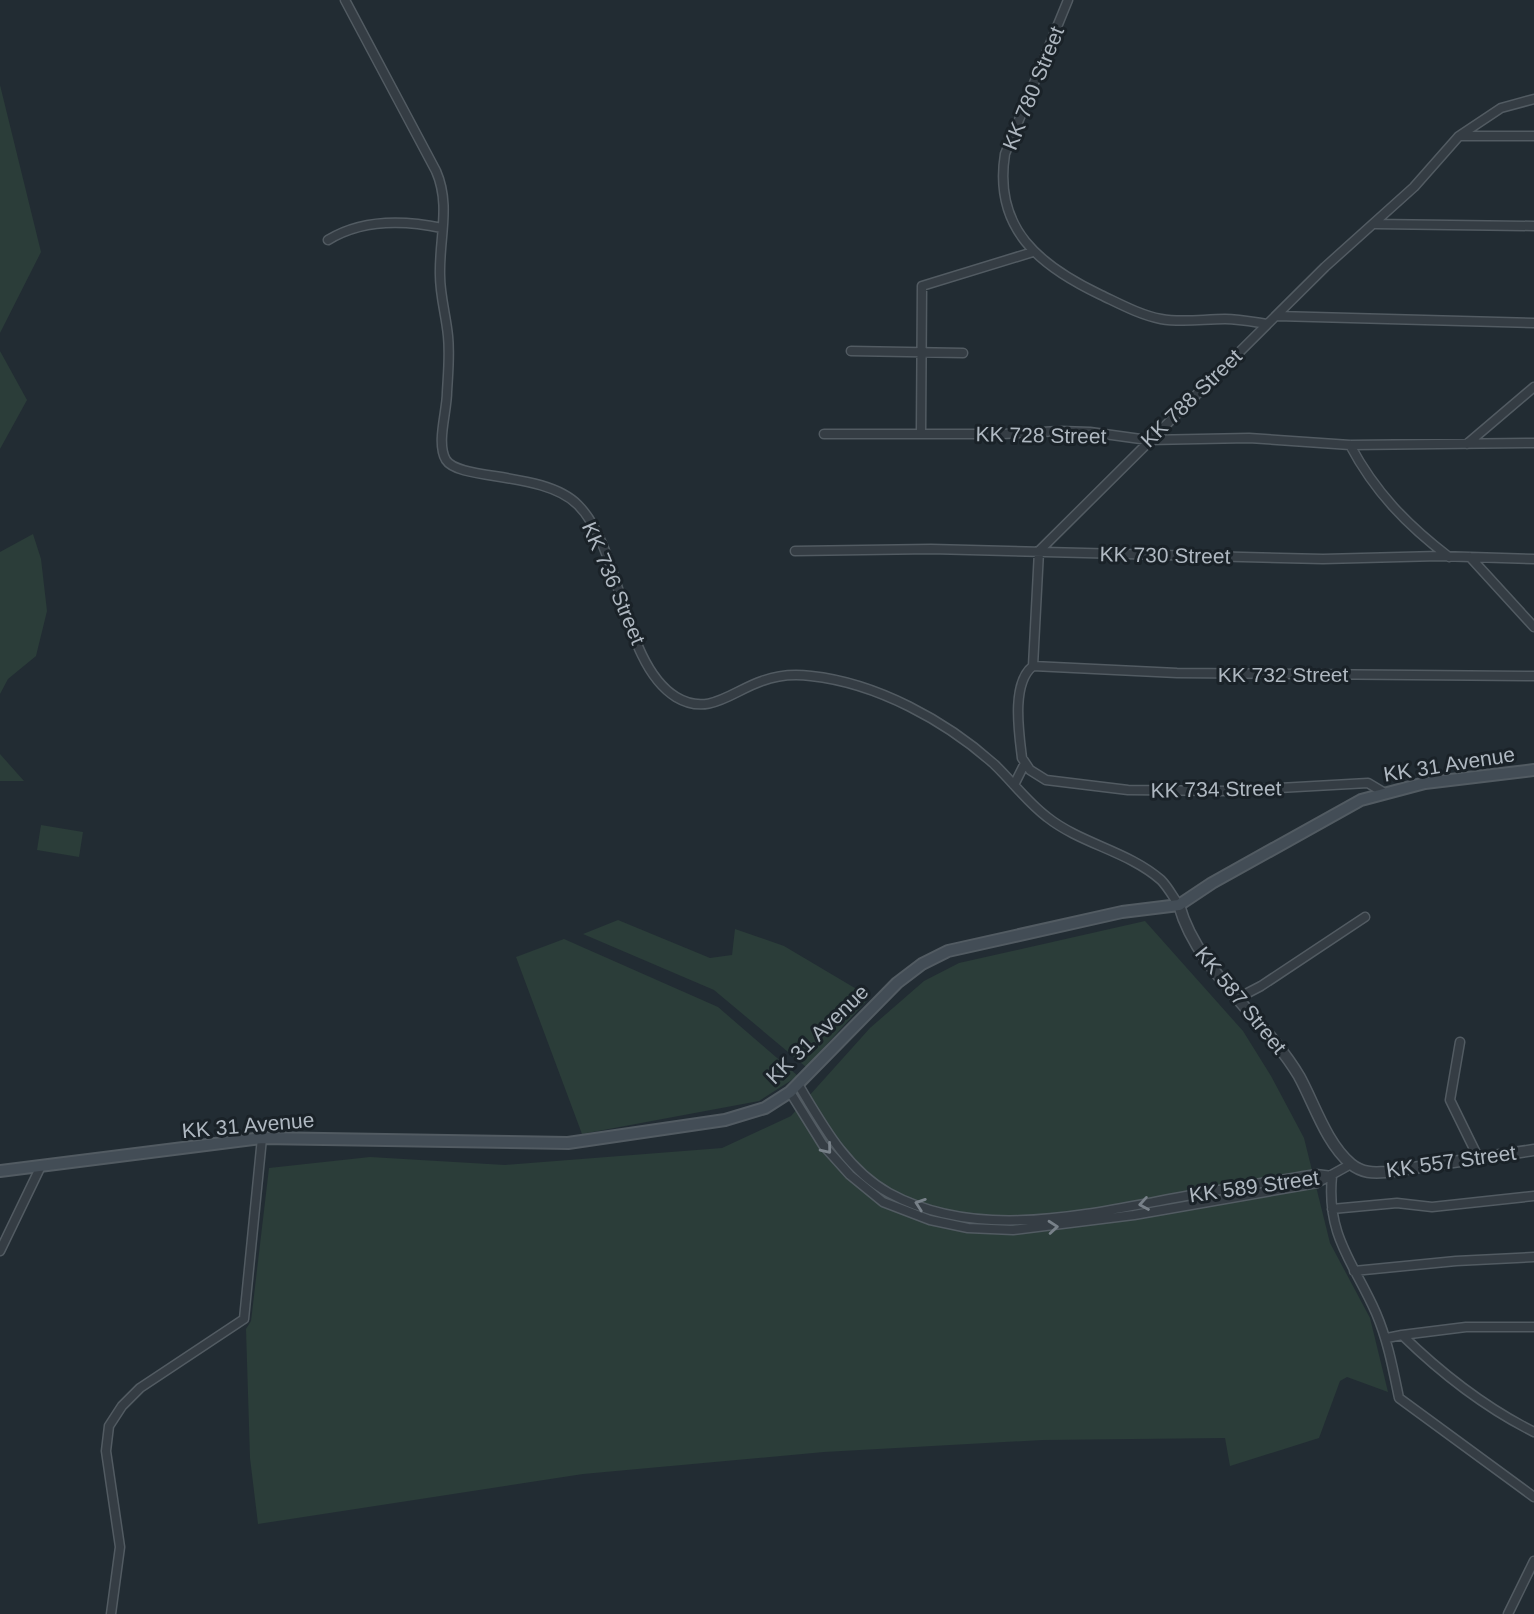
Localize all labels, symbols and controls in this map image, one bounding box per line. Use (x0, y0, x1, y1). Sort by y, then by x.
street label: KK 780 Street (998, 23, 1068, 153)
street label: KK 788 Street (1136, 344, 1246, 452)
street label: KK 728 Street (975, 422, 1107, 448)
street label: KK 736 Street (578, 518, 650, 648)
street label: KK 730 Street (1099, 542, 1231, 568)
street label: KK 732 Street (1218, 663, 1349, 686)
street label: KK 31 Avenue (1382, 742, 1516, 786)
street label: KK 734 Street (1150, 776, 1282, 802)
street label: KK 587 Street (1191, 942, 1291, 1058)
street label: KK 31 Avenue (761, 980, 873, 1088)
street label: KK 31 Avenue (181, 1108, 315, 1142)
street label: KK 557 Street (1385, 1140, 1518, 1181)
one-way arrow (819, 1141, 832, 1153)
street label: KK 589 Street (1188, 1165, 1321, 1206)
one-way arrow (1138, 1195, 1150, 1210)
one-way arrow (914, 1198, 926, 1212)
one-way arrow (1048, 1220, 1059, 1235)

